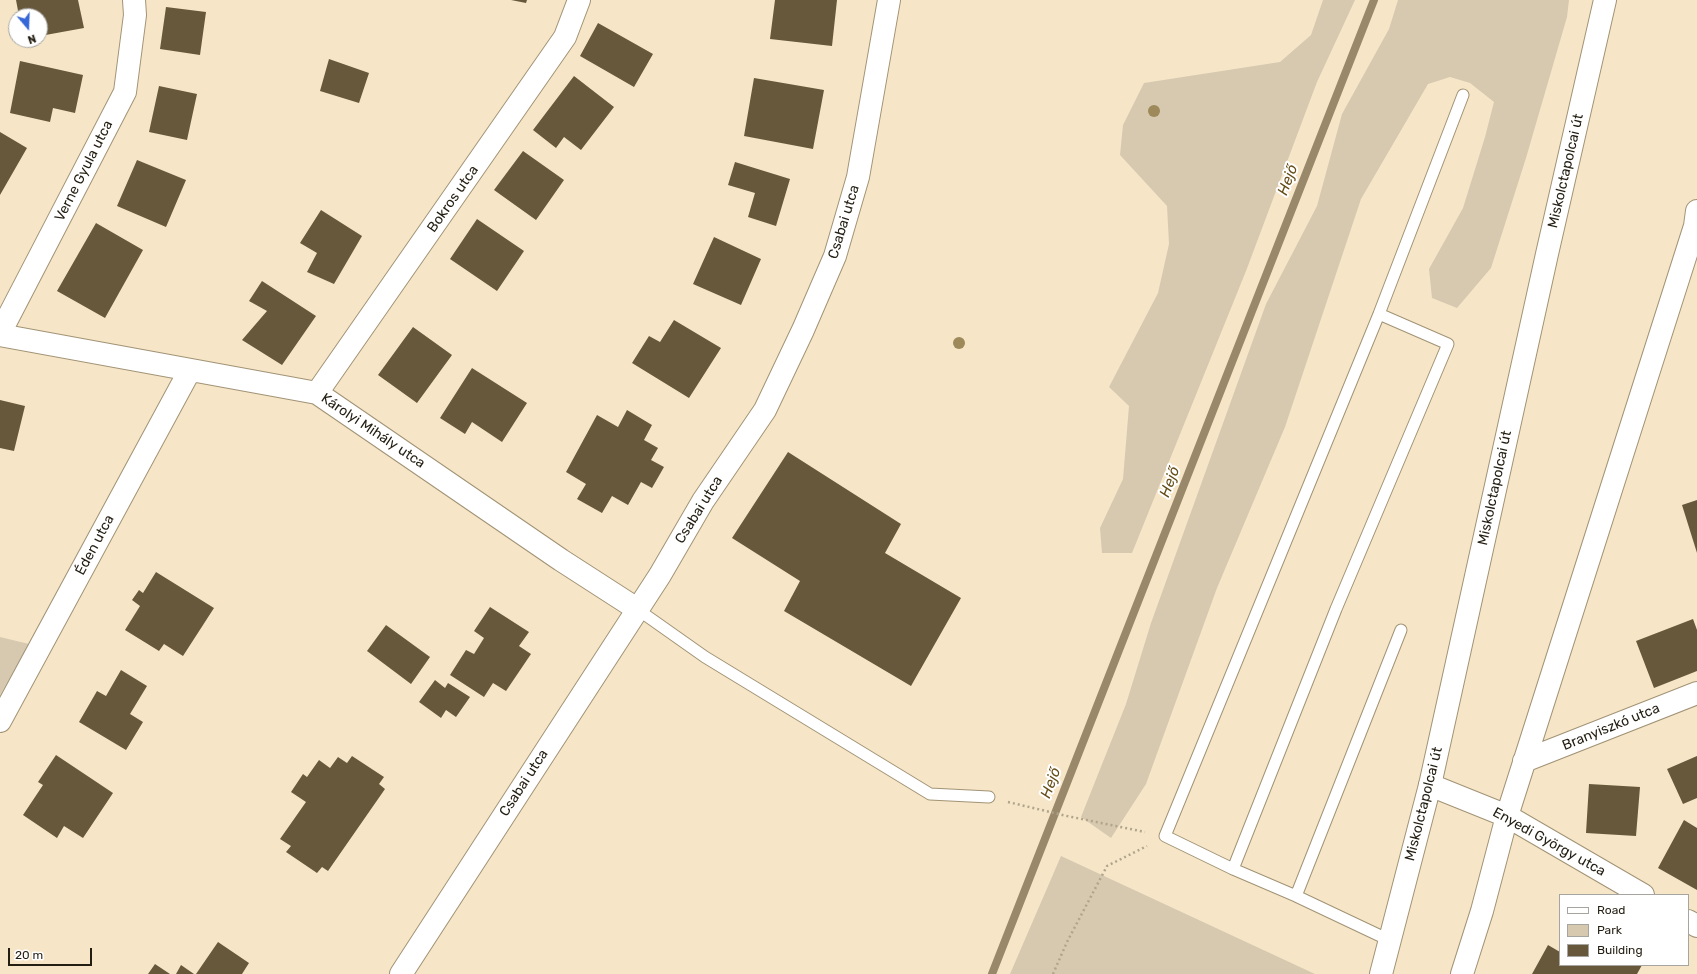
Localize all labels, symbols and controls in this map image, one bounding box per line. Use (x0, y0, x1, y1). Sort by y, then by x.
north arrow (8, 8, 48, 48)
text: N (26, 31, 38, 46)
street label: Miskolctapolcai út (1545, 112, 1587, 230)
street label: Verne Gyula utca (51, 118, 117, 224)
street label: Bokros utca (424, 162, 482, 236)
water label: Hejő (1274, 162, 1302, 198)
street label: Csabai utca (825, 183, 863, 261)
street label: Károlyi Mihály utca (318, 390, 428, 472)
street label: Miskolctapolcai út (1475, 429, 1515, 547)
water label: Hejő (1156, 464, 1184, 500)
street label: Csabai utca (672, 473, 726, 547)
street label: Éden utca (72, 512, 118, 578)
street label: Branyiszkó utca (1560, 700, 1662, 754)
street label: Miskolctapolcai út (1402, 745, 1446, 863)
street label: Csabai utca (496, 746, 552, 820)
water label: Hejő (1037, 765, 1065, 801)
street label: Enyedi György utca (1490, 804, 1608, 880)
legend (1559, 894, 1689, 966)
text: Road (1597, 903, 1625, 917)
text: Park (1597, 923, 1622, 937)
scale bar (10, 940, 94, 966)
text: Building (1597, 943, 1643, 957)
text: 20 m (15, 948, 43, 962)

